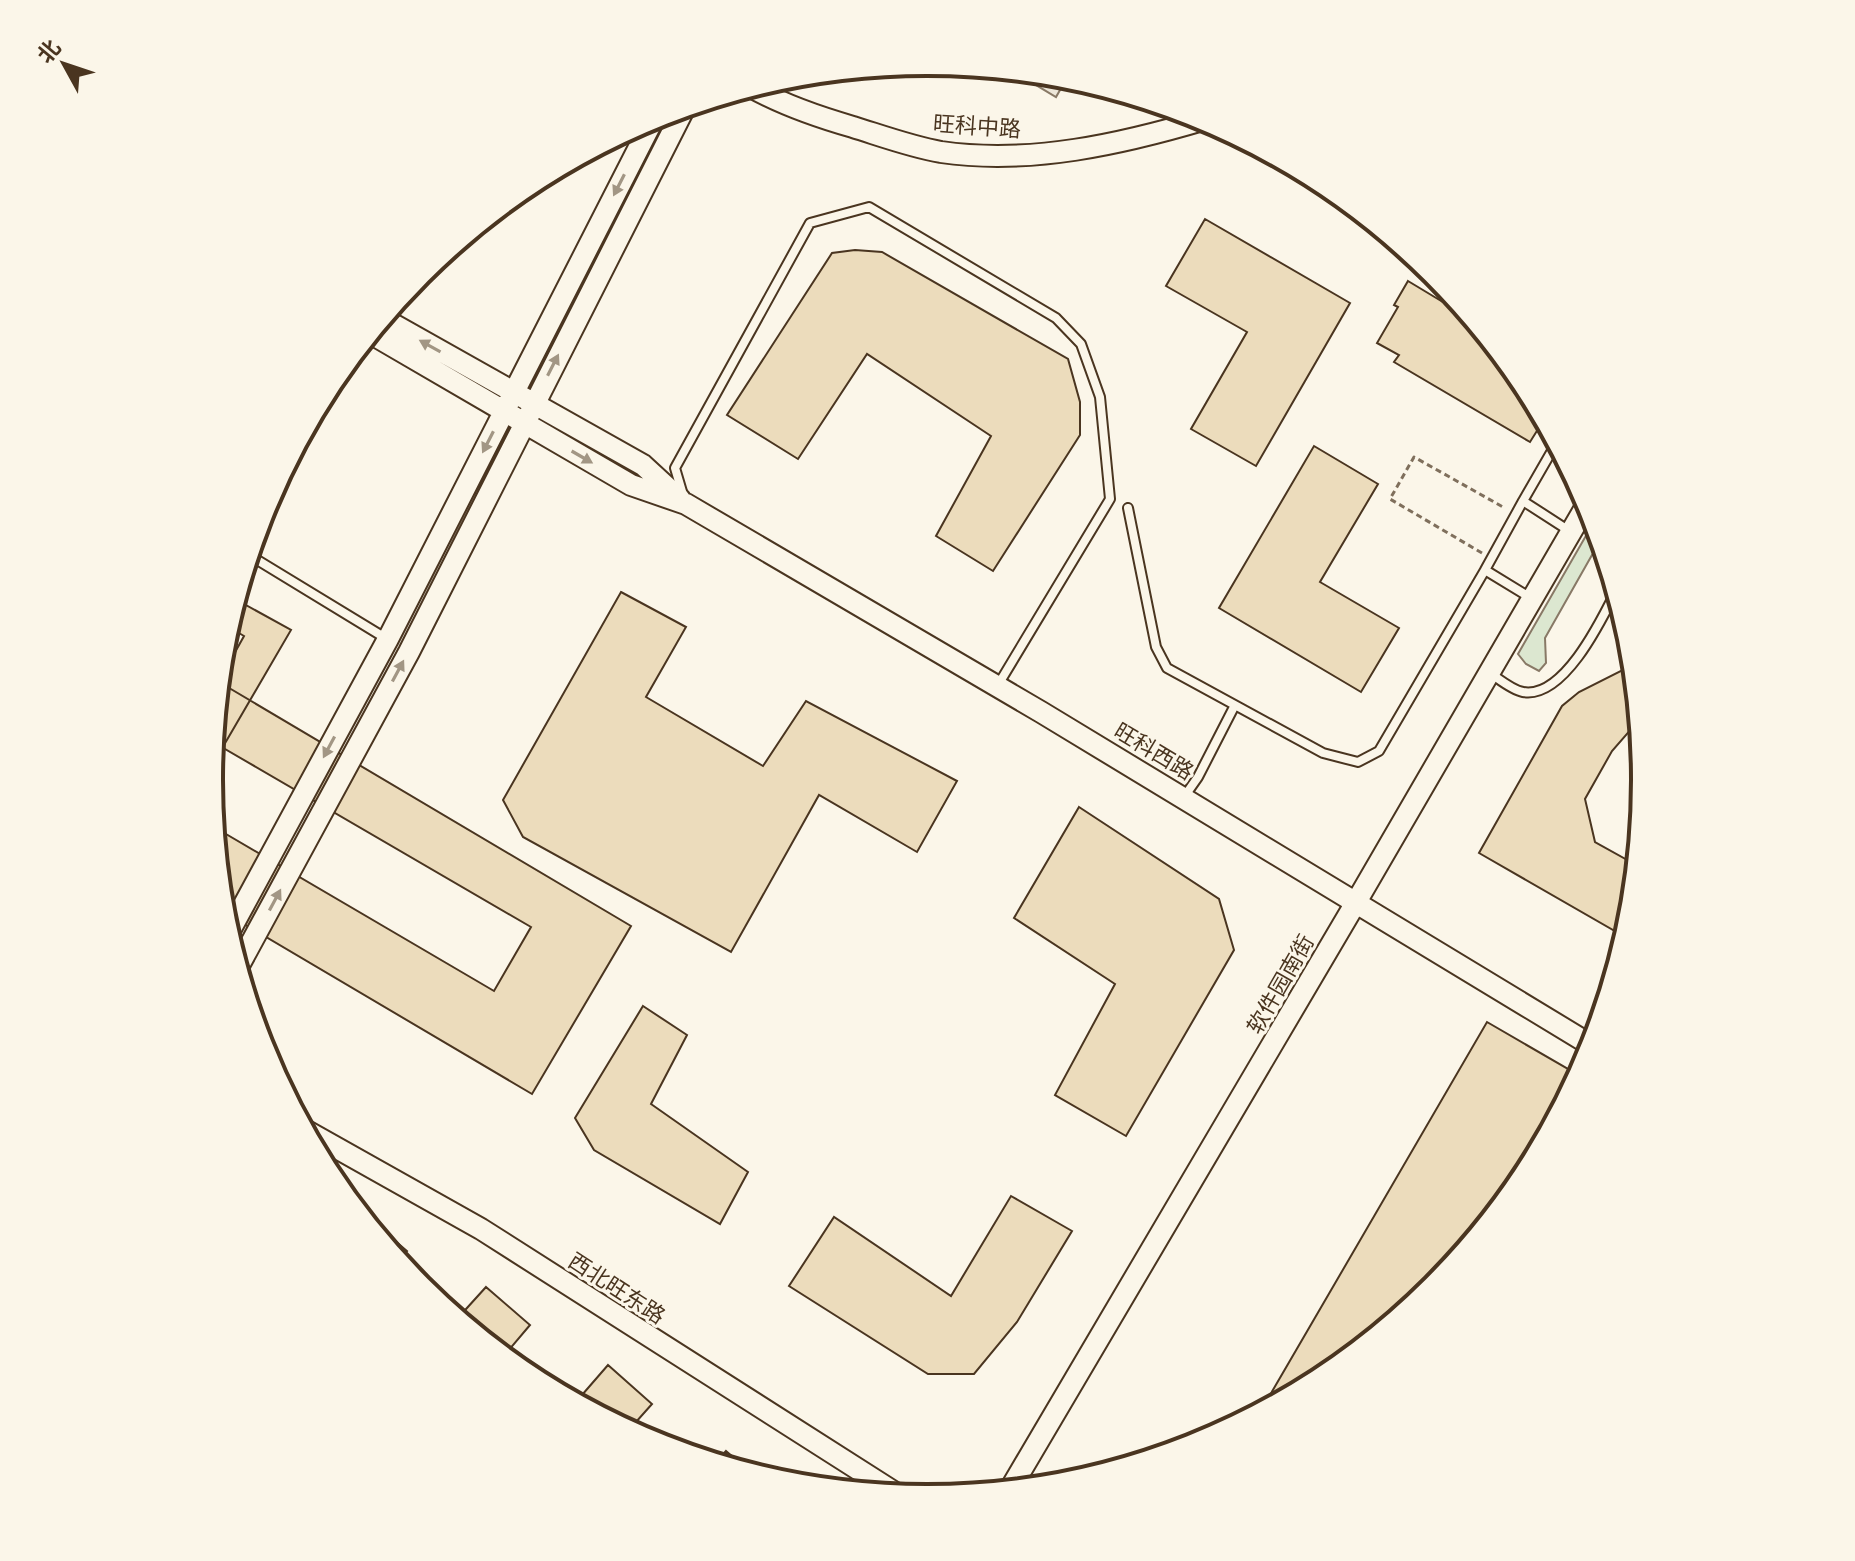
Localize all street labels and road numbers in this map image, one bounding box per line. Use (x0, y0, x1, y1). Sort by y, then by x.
street label: 旺科中路 (932, 110, 1022, 142)
street label: 旺科西路 (1110, 717, 1198, 785)
street label: 软件园南街 (1241, 930, 1319, 1038)
street label: 西北旺东路 (564, 1247, 670, 1329)

